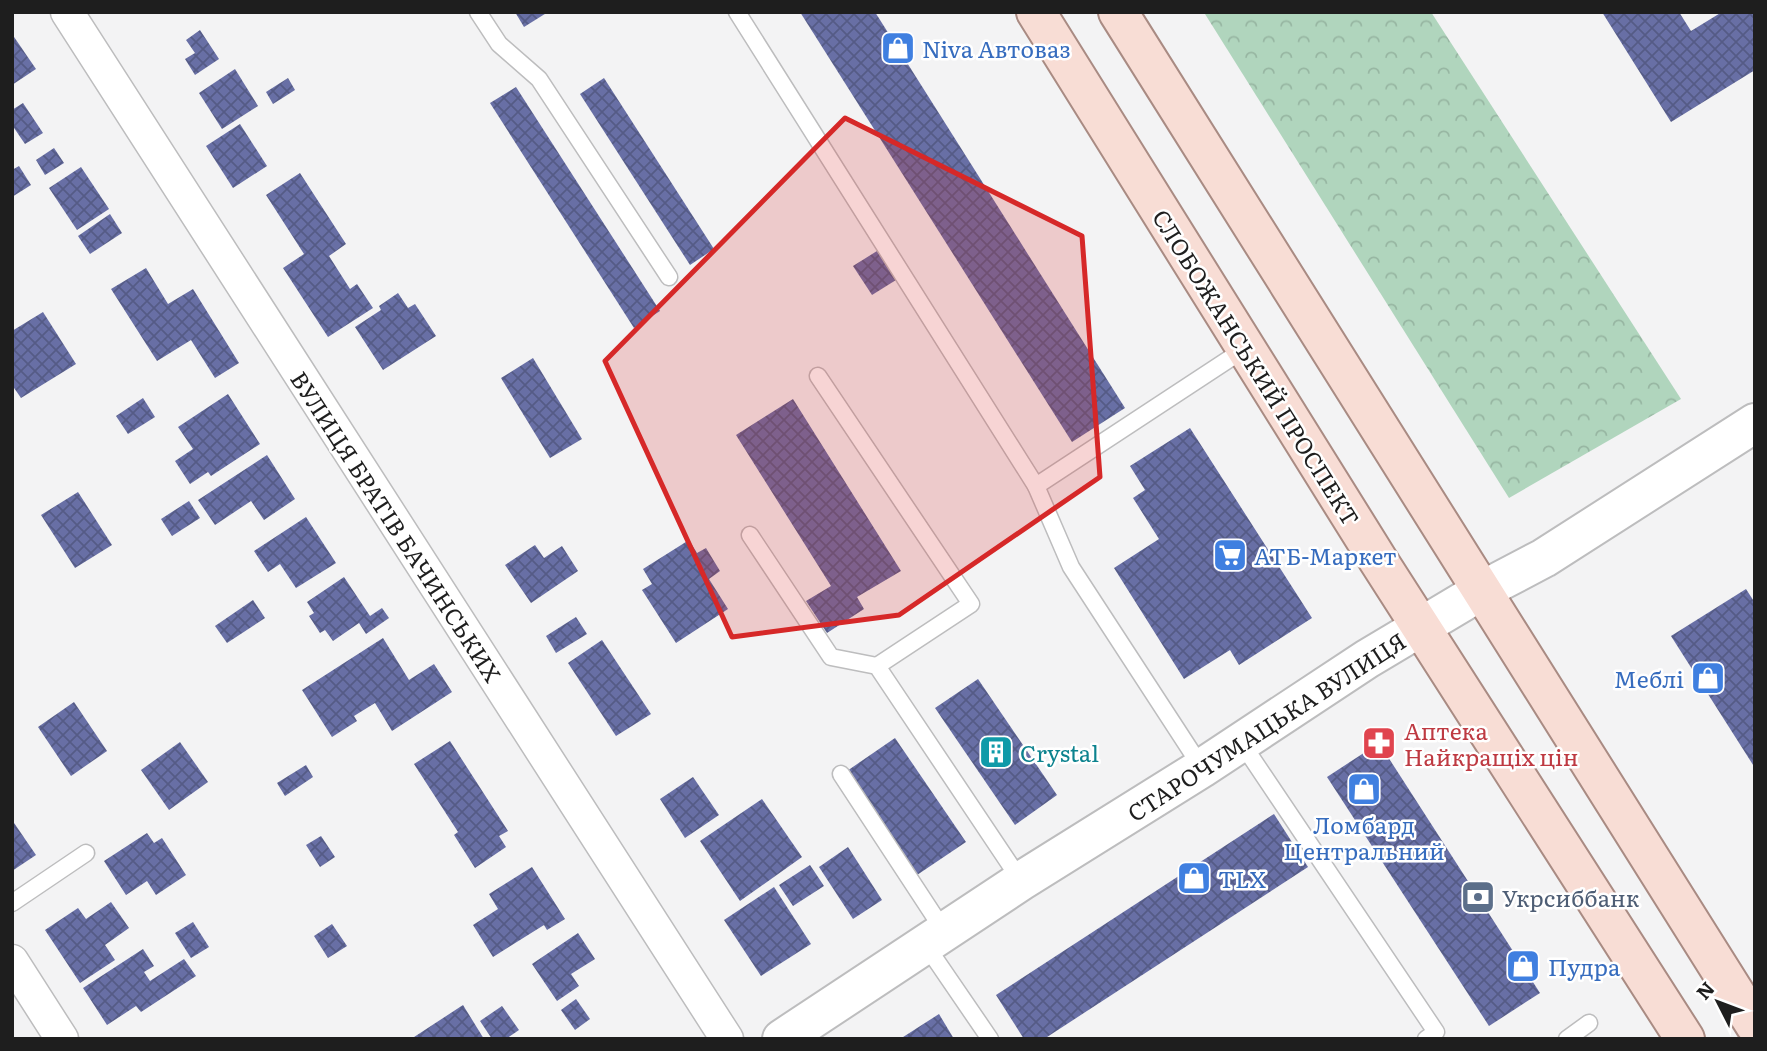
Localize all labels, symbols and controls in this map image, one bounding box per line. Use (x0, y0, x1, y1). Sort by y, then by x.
shop icon: Niva Автоваз (879, 29, 917, 67)
place label: Niva Автоваз (922, 31, 1071, 65)
street label: СЛОБОЖАНСЬКИЙ ПРОСПЕКТ (1145, 202, 1369, 532)
street label: ВУЛИЦЯ БРАТІВ БАЧИНСЬКИХ (283, 364, 511, 688)
supermarket icon: АТБ-Маркет (1211, 536, 1249, 574)
place label: АТБ-Маркет (1254, 538, 1397, 572)
street label: СТАРОЧУМАЦЬКА ВУЛИЦЯ (1120, 623, 1412, 829)
shop icon: Меблі (1689, 659, 1727, 697)
place label: Меблі (1614, 661, 1684, 695)
place label: Аптека Найкращiх цiн (1404, 713, 1578, 773)
pharmacy icon: Аптека Найкращiх цiн (1360, 724, 1398, 762)
building icon: Crystal (977, 733, 1015, 771)
place label: Crystal (1020, 735, 1099, 769)
shop icon: Ломбард Центральний (1345, 770, 1383, 808)
place label: Ломбард Центральний (1283, 807, 1445, 867)
shop icon: TLX (1175, 859, 1213, 897)
place label: TLX (1218, 861, 1266, 895)
bank icon: Укрсиббанк (1459, 878, 1497, 916)
place label: Укрсиббанк (1502, 880, 1640, 914)
shop icon: Пудра (1504, 947, 1542, 985)
place label: Пудра (1548, 949, 1621, 983)
north arrow (1683, 967, 1753, 1037)
text: N (1689, 975, 1720, 1005)

